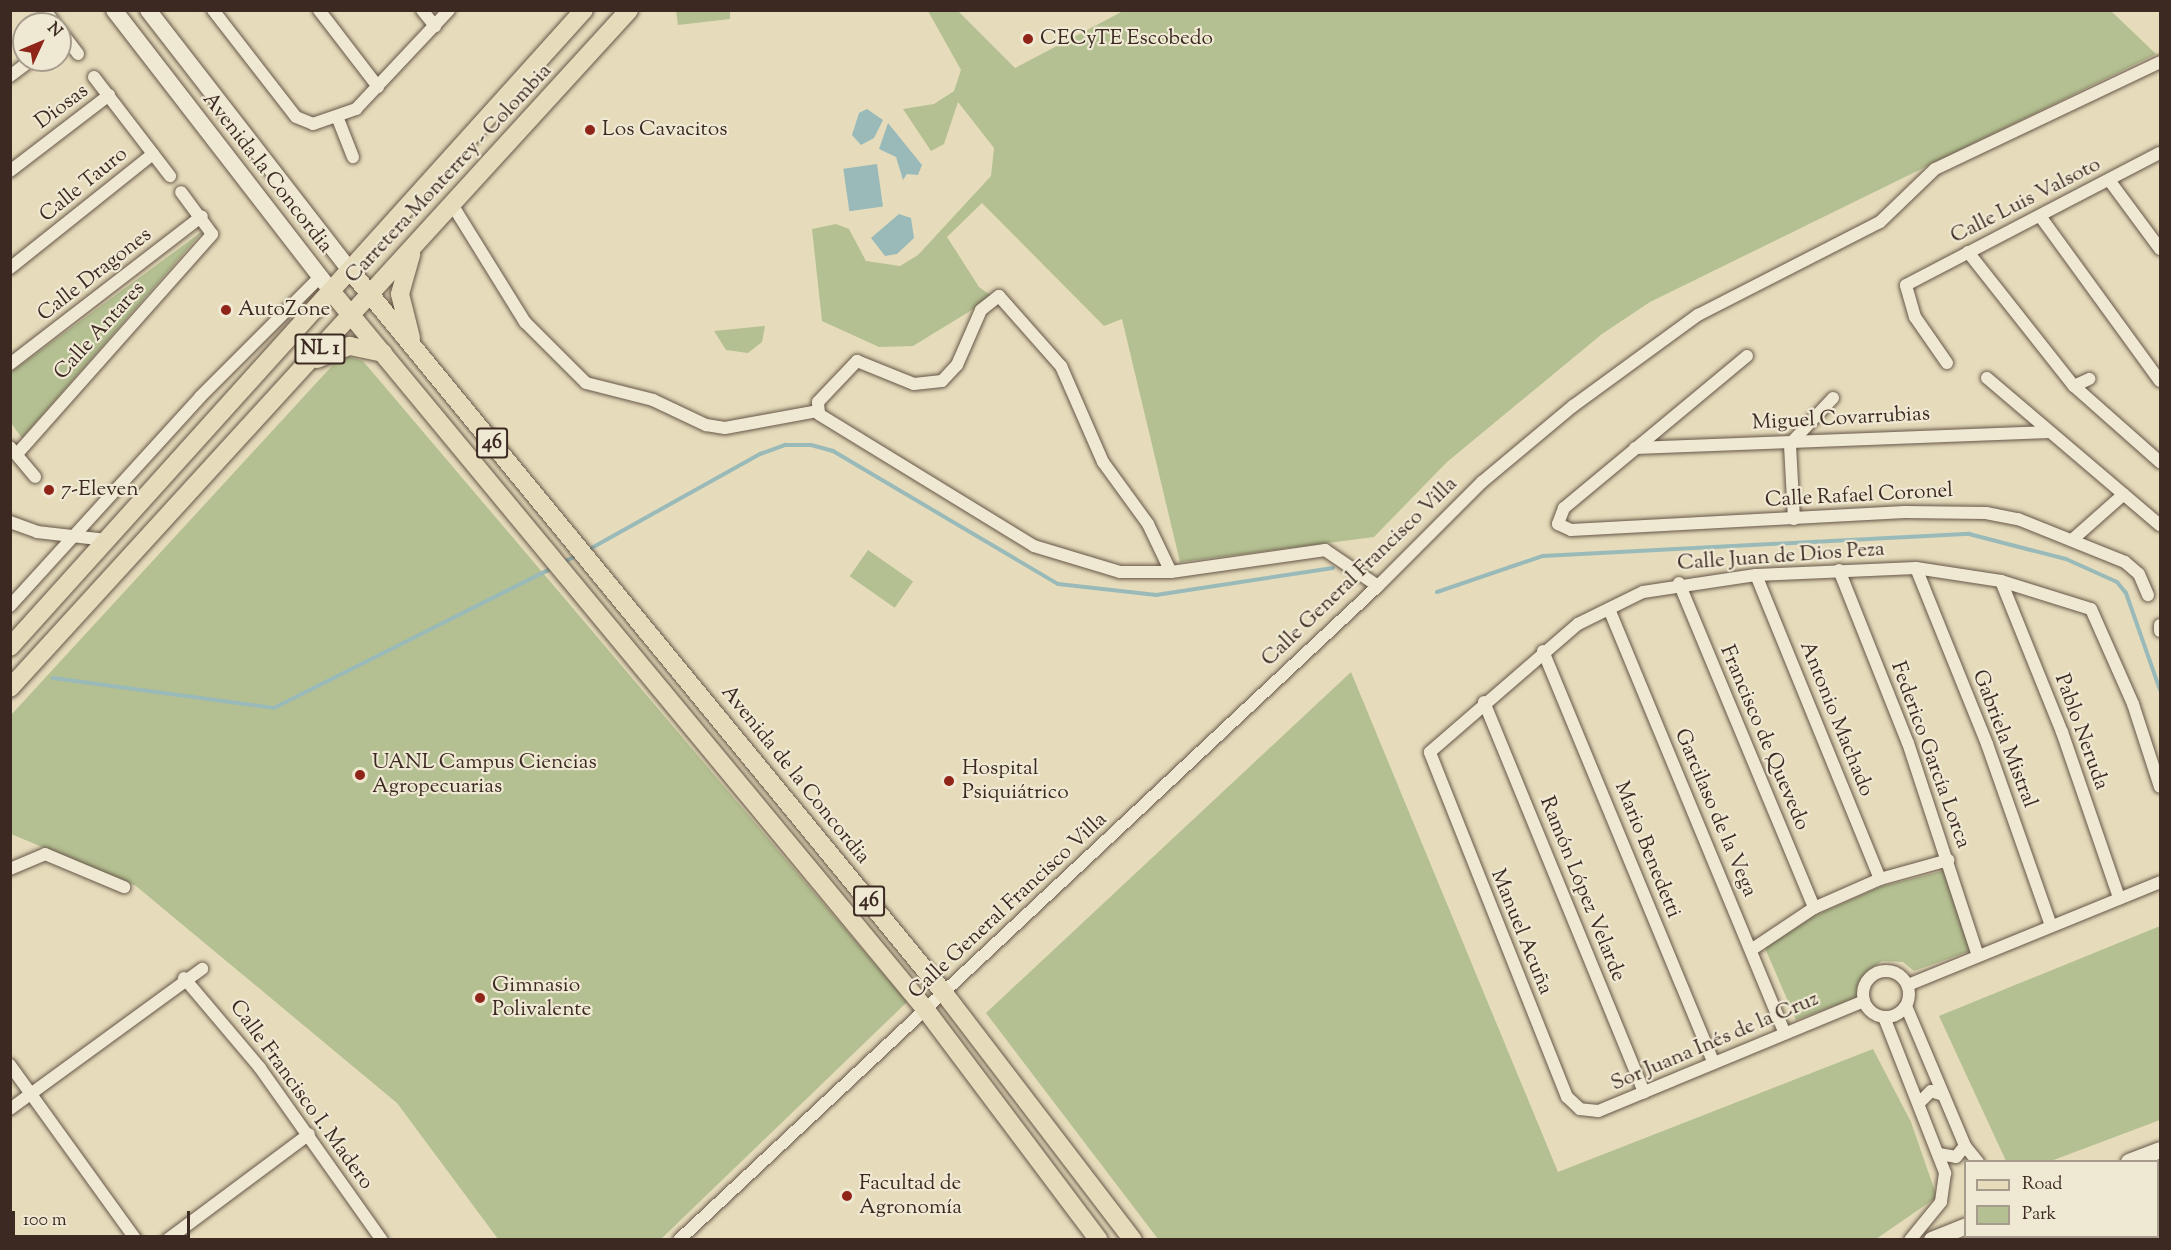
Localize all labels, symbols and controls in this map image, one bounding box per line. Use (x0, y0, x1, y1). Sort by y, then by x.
north arrow (12, 12, 72, 72)
text: N (41, 18, 67, 43)
place label: CECyTE Escobedo (1040, 26, 1213, 52)
marker: CECyTE Escobedo (1021, 32, 1035, 46)
street label: Carretera Monterrey - Colombia (341, 59, 557, 289)
street label: Diosas (30, 79, 94, 135)
street label: Avenida la Concordia (196, 88, 338, 258)
place label: Los Cavacitos (602, 117, 728, 143)
marker: Los Cavacitos (583, 123, 597, 137)
street label: Calle Tauro (35, 142, 133, 228)
street label: Calle Luis Valsoto (1947, 152, 2105, 250)
street label: Calle Dragones (33, 223, 157, 327)
street label: Calle Antares (49, 277, 151, 385)
place label: AutoZone (238, 297, 330, 323)
marker: AutoZone (219, 303, 233, 317)
road number: NL 1 (293, 332, 347, 366)
street label: Miguel Covarrubias (1751, 402, 1931, 436)
road number: 46 (476, 426, 508, 460)
street label: Calle General Francisco Villa (1257, 472, 1463, 672)
place label: 7-Eleven (61, 477, 139, 503)
street label: Calle Rafael Coronel (1764, 478, 1954, 514)
marker: 7-Eleven (42, 483, 56, 497)
street label: Calle Juan de Dios Peza (1676, 537, 1886, 577)
street label: Antonio Machado (1793, 638, 1879, 800)
street label: Francisco de Quevedo (1714, 642, 1814, 834)
street label: Federico García Lorca (1884, 658, 1976, 852)
street label: Gabriela Mistral (1966, 666, 2042, 812)
street label: Pablo Neruda (2048, 670, 2114, 794)
street label: Avenida de la Concordia (715, 681, 875, 869)
street label: Garcilaso de la Vega (1668, 725, 1762, 901)
place label: UANL Campus Ciencias Agropecuarias (372, 750, 597, 800)
place label: Hospital Psiquiátrico (962, 756, 1069, 806)
marker: UANL Campus Ciencias Agropecuarias (353, 768, 367, 782)
marker: Hospital Psiquiátrico (940, 772, 958, 790)
street label: Mario Benedetti (1608, 778, 1686, 922)
street label: Ramón López Velarde (1533, 793, 1631, 985)
street label: Calle General Francisco Villa (904, 807, 1112, 1005)
street label: Manuel Acuña (1484, 866, 1558, 998)
road number: 46 (852, 884, 886, 918)
place label: Gimnasio Polivalente (492, 973, 591, 1023)
street label: Sor Juana Inés de la Cruz (1608, 987, 1822, 1097)
marker: Gimnasio Polivalente (473, 991, 487, 1005)
street label: Calle Francisco I. Madero (224, 995, 378, 1195)
legend (1964, 1160, 2159, 1238)
place label: Facultad de Agronomía (859, 1171, 962, 1221)
text: Road (2022, 1172, 2062, 1198)
marker: Facultad de Agronomía (840, 1189, 854, 1203)
scale bar (15, 1199, 194, 1237)
text: Park (2022, 1202, 2056, 1228)
text: 100 m (23, 1208, 67, 1234)

